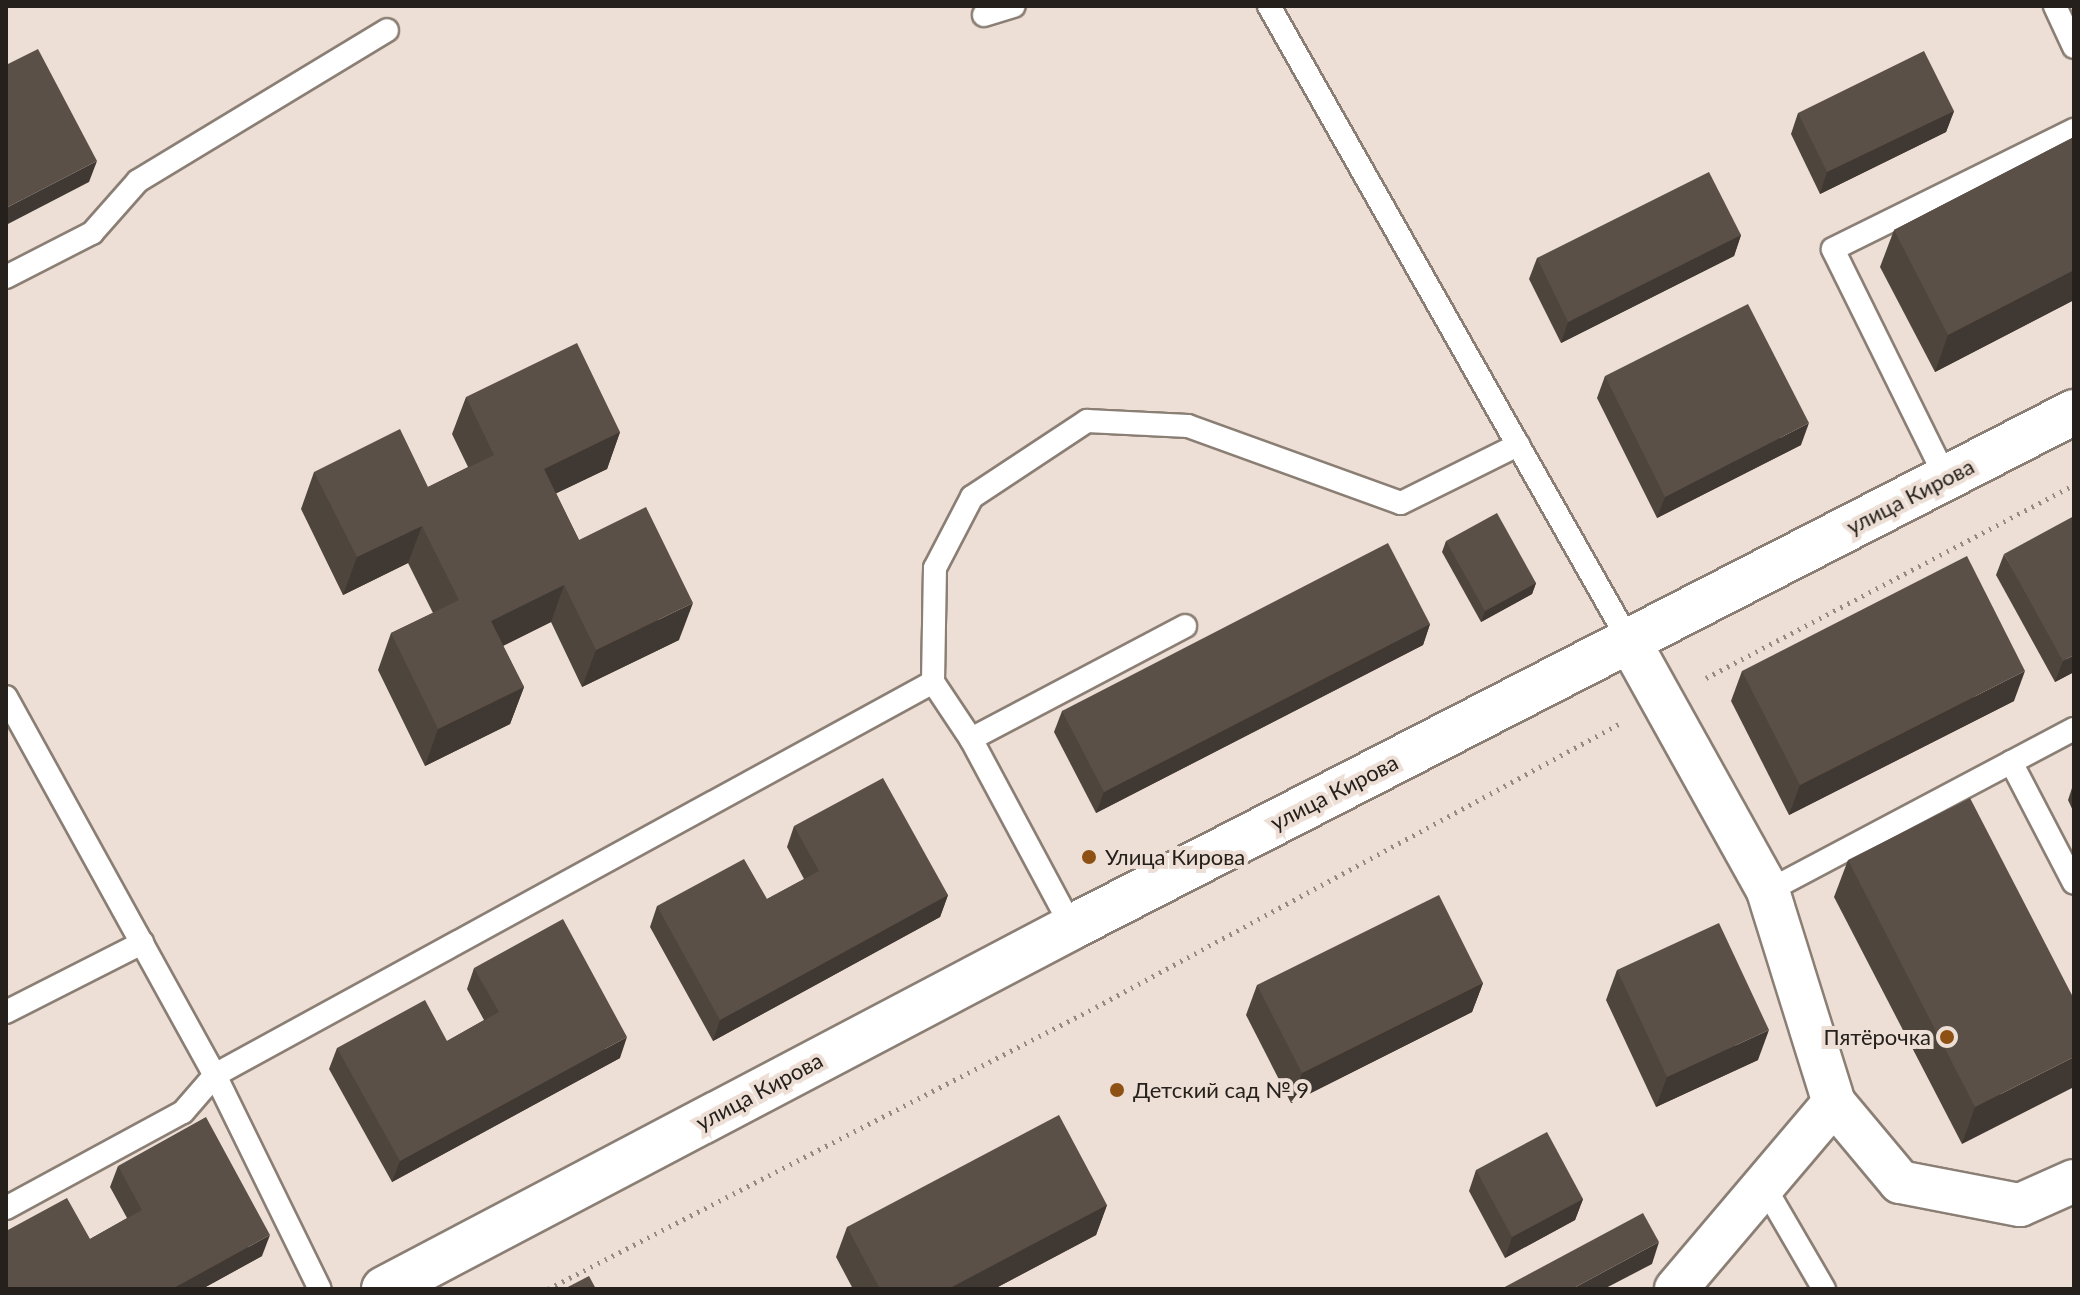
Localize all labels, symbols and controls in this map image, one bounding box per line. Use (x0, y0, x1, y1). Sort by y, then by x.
street label: улица Кирова (1842, 453, 1978, 539)
street label: улица Кирова (1266, 749, 1402, 835)
place label: Улица Кирова (1105, 844, 1245, 870)
marker: Улица Кирова (1080, 848, 1098, 866)
place label: Пятёрочка (1824, 1024, 1931, 1050)
marker: Пятёрочка (1938, 1028, 1956, 1046)
street label: улица Кирова (691, 1047, 827, 1135)
place label: Детский сад № 9 (1133, 1077, 1309, 1103)
marker: Детский сад № 9 (1108, 1081, 1126, 1099)

